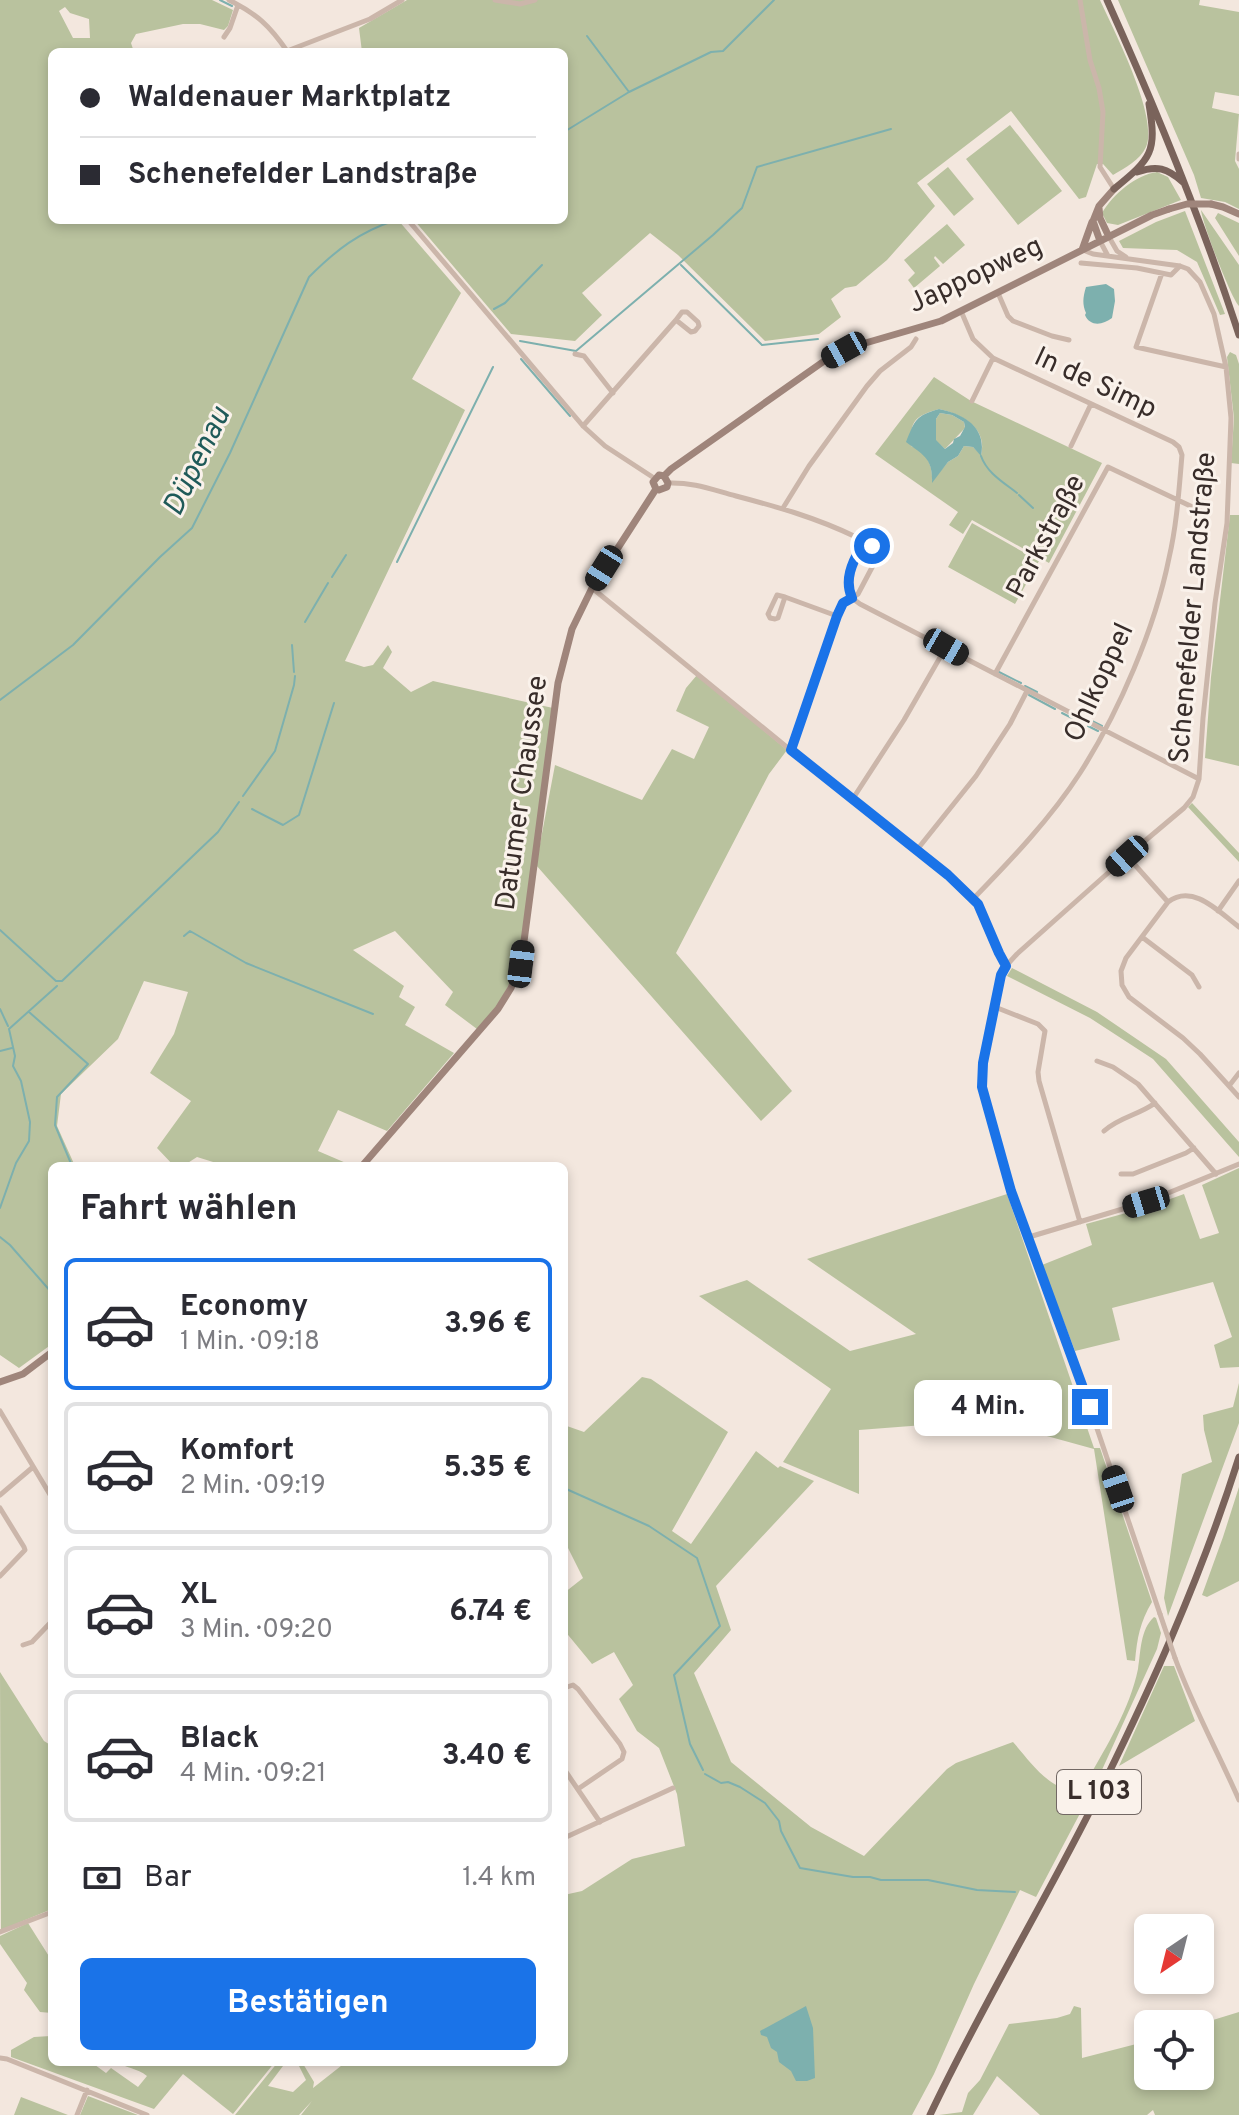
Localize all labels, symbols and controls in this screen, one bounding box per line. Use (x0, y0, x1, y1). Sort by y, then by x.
text: Waldenauer Marktplatz (128, 80, 451, 117)
text: Schenefelder Landstraße (128, 157, 477, 194)
street label: Jappopweg (903, 229, 1049, 323)
car (817, 328, 871, 372)
street label: In de Simp (1028, 340, 1162, 428)
water label: Düpenau (156, 401, 240, 522)
street label: Schenefelder Landstraße (1162, 451, 1226, 765)
street label: Parkstraße (999, 469, 1095, 605)
route start (854, 528, 890, 564)
car (581, 541, 627, 595)
street label: Ohlkoppel (1057, 618, 1143, 748)
car (919, 625, 973, 669)
street label: Datumer Chaussee (489, 673, 557, 913)
car (1101, 831, 1153, 881)
car (506, 939, 536, 989)
car (1120, 1184, 1172, 1220)
text: Fahrt wählen (80, 1187, 298, 1233)
icon: car (84, 1288, 156, 1360)
text: Economy (180, 1289, 308, 1326)
text: 3.96 € (444, 1306, 532, 1343)
text: 1 Min. · 09:18 (180, 1326, 320, 1359)
callout: 4 Min. (914, 1379, 1062, 1435)
route end (1072, 1389, 1108, 1425)
text: 4 Min. (951, 1391, 1025, 1424)
icon: car (84, 1432, 156, 1504)
text: Komfort (180, 1433, 294, 1470)
text: 5.35 € (444, 1450, 532, 1487)
car (1099, 1462, 1137, 1516)
text: 2 Min. · 09:19 (180, 1470, 326, 1503)
icon: car (84, 1576, 156, 1648)
text: XL (180, 1577, 217, 1614)
text: 6.74 € (449, 1594, 532, 1631)
text: 3 Min. · 09:20 (180, 1614, 333, 1647)
icon: car (84, 1720, 156, 1792)
text: Black (180, 1721, 259, 1758)
text: 3.40 € (442, 1738, 532, 1775)
text: 4 Min. · 09:21 (180, 1758, 326, 1791)
road number: L 103 (1057, 1770, 1141, 1814)
icon: cash (80, 1856, 124, 1900)
text: Bar (144, 1860, 192, 1897)
text: 1.4 km (462, 1862, 536, 1895)
north arrow (1134, 1914, 1214, 1994)
map controls (1134, 1914, 1214, 2090)
button: Bestätigen (80, 1958, 536, 2050)
button: locate (1134, 2010, 1214, 2090)

